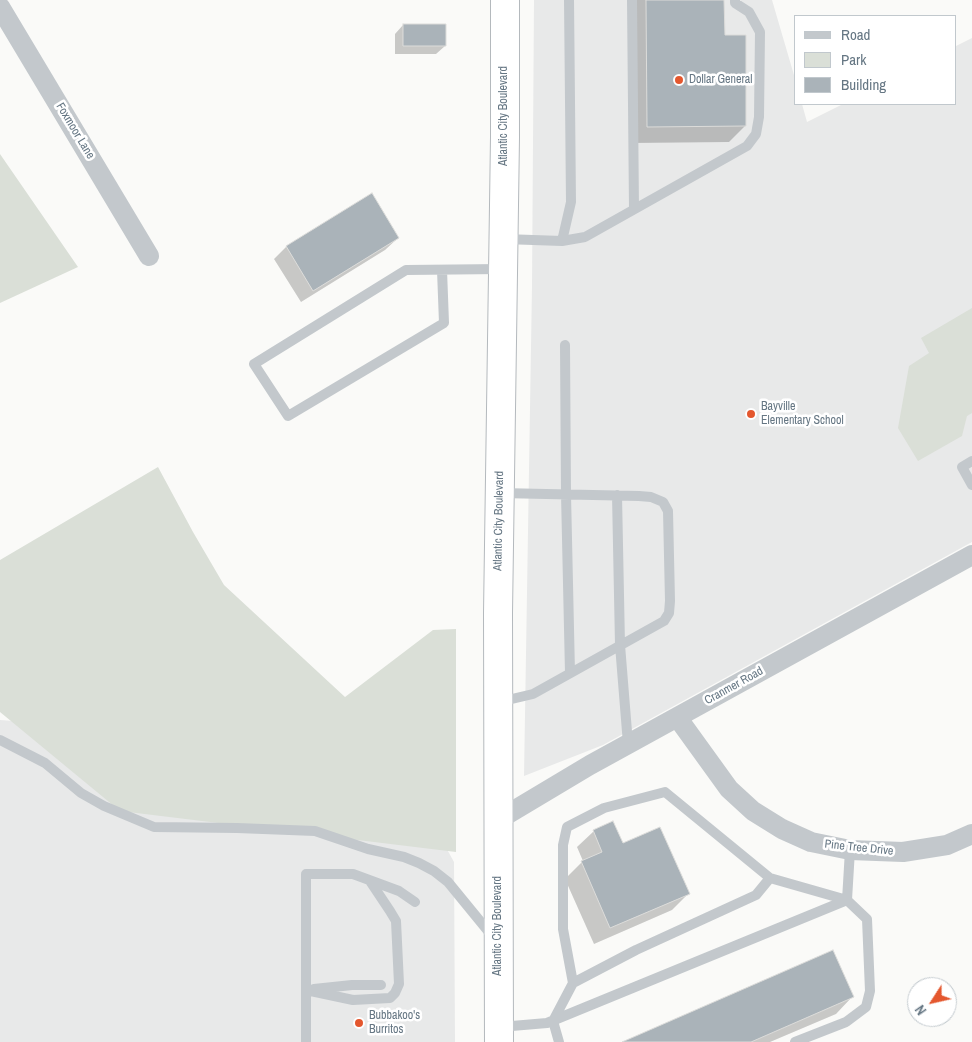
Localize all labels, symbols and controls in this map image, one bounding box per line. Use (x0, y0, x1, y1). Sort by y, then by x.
legend (794, 15, 957, 105)
text: Road (841, 24, 870, 45)
text: Park (841, 49, 866, 70)
street label: Atlantic City Boulevard (497, 66, 511, 166)
place label: Dollar General (689, 73, 752, 87)
marker: Dollar General (673, 74, 685, 86)
text: Building (841, 74, 886, 95)
street label: Foxmoor Lane (53, 100, 97, 162)
place label: Bayville Elementary School (761, 400, 844, 428)
marker: Bayville Elementary School (745, 408, 757, 420)
street label: Atlantic City Boulevard (491, 471, 507, 571)
street label: Cranmer Road (702, 664, 766, 708)
street label: Pine Tree Drive (824, 837, 894, 859)
street label: Atlantic City Boulevard (491, 876, 505, 976)
north arrow (907, 977, 957, 1027)
text: N (911, 1001, 930, 1019)
place label: Bubbakoo's Burritos (369, 1009, 420, 1037)
marker: Bubbakoo's Burritos (353, 1017, 365, 1029)

